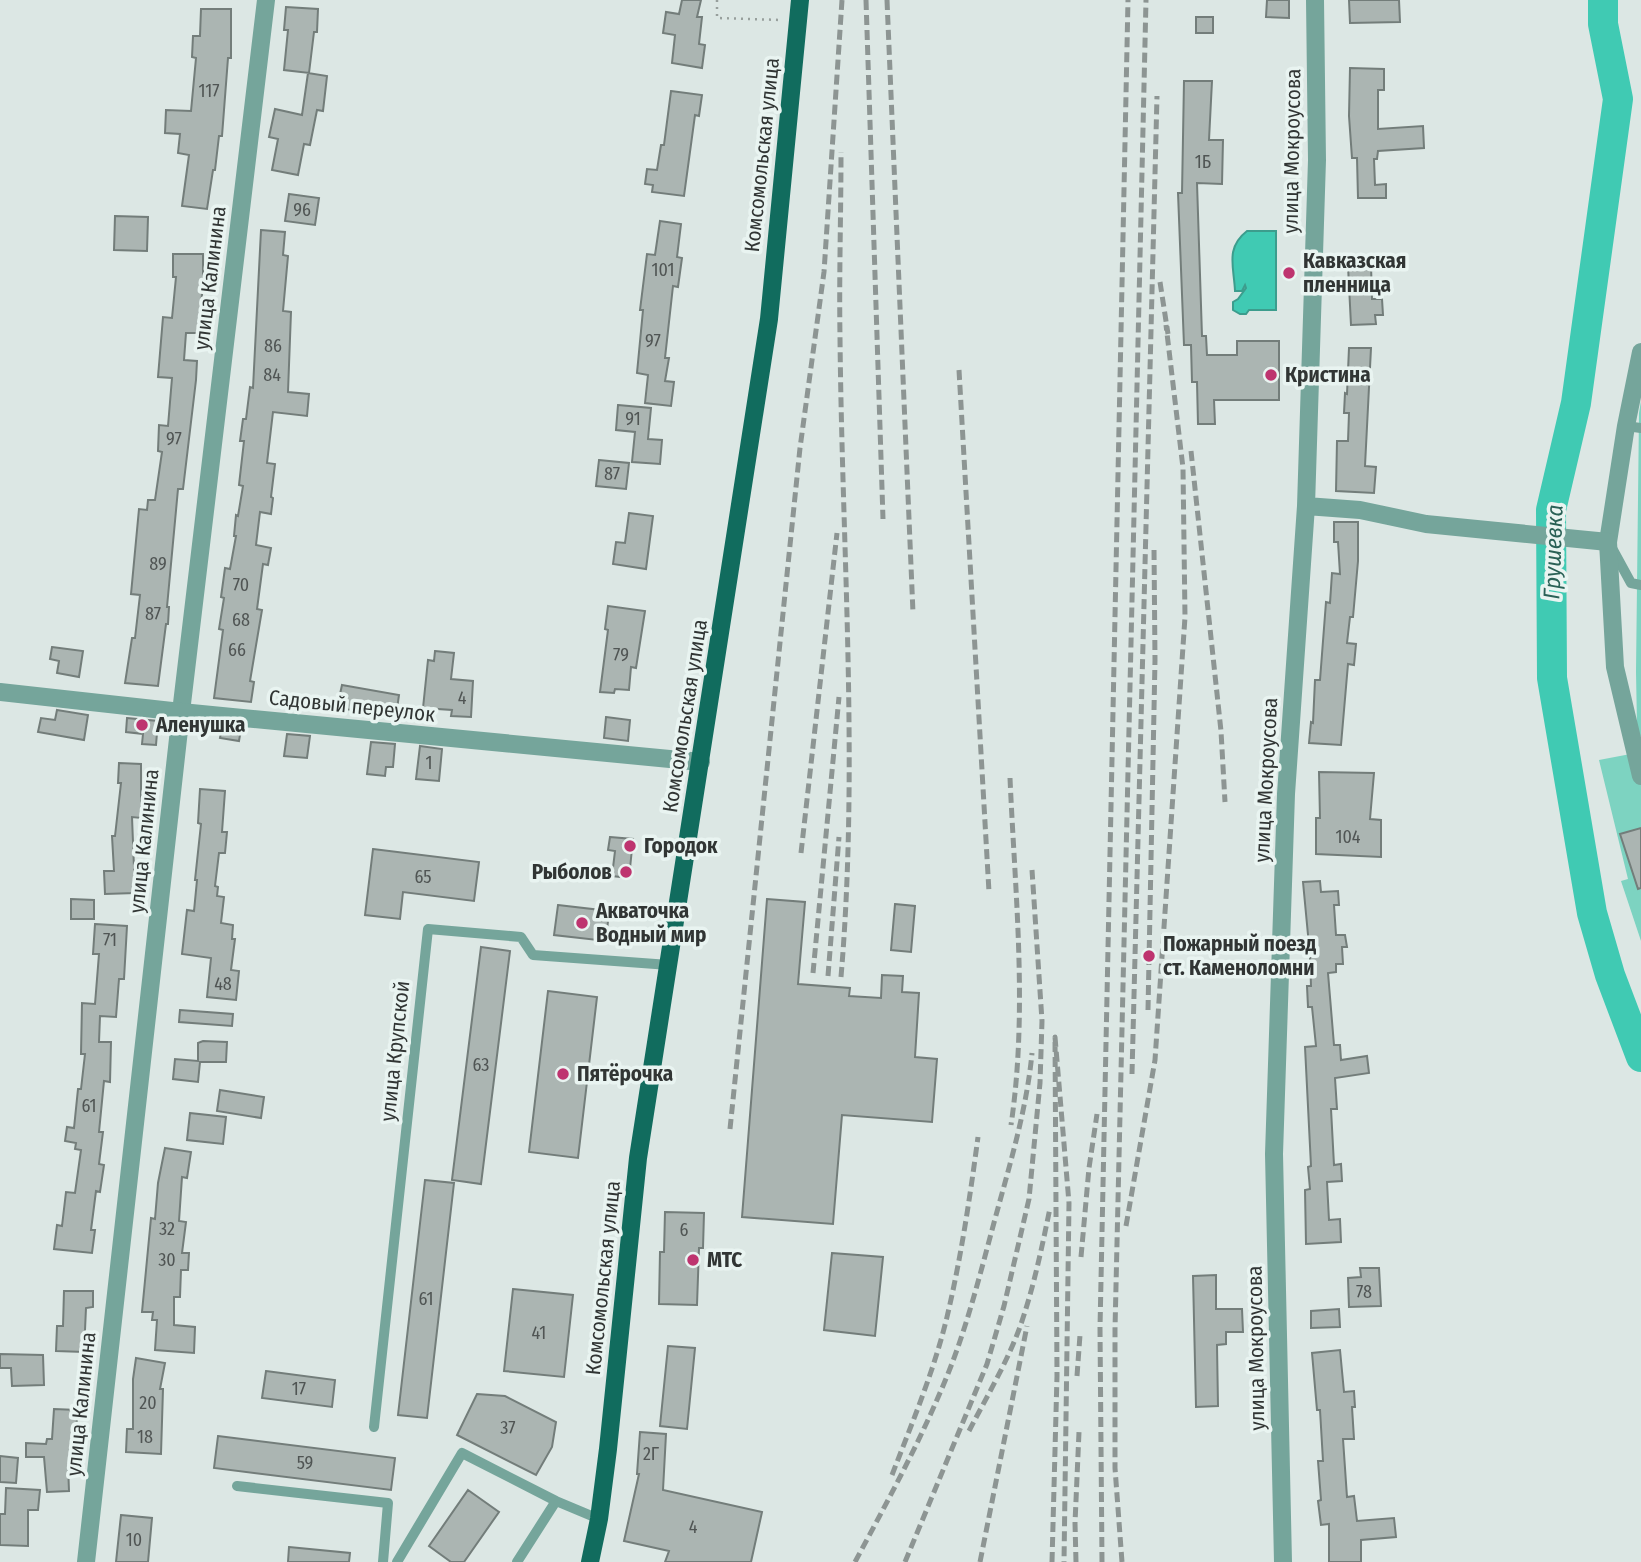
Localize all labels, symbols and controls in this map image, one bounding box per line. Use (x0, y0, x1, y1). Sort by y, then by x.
street label: Комсомольская улица (739, 57, 785, 253)
street label: улица Мокроусова (1278, 68, 1306, 234)
house number: 117 (198, 80, 220, 102)
house number: 1Б (1195, 151, 1211, 173)
house number: 96 (293, 199, 311, 221)
street label: улица Калинина (188, 204, 232, 352)
place label: Кавказская пленница (1303, 248, 1406, 298)
house number: 101 (652, 259, 674, 281)
marker: Кавказская пленница (1281, 265, 1297, 281)
house number: 97 (645, 330, 661, 352)
house number: 86 (264, 335, 282, 357)
place label: Кристина (1285, 362, 1371, 388)
house number: 84 (263, 364, 281, 386)
marker: Кристина (1263, 367, 1279, 383)
house number: 91 (625, 408, 641, 430)
house number: 97 (166, 428, 182, 450)
house number: 87 (604, 463, 620, 485)
water label: Грушевка (1537, 504, 1569, 600)
house number: 89 (149, 553, 167, 575)
house number: 70 (233, 574, 249, 596)
house number: 87 (145, 603, 161, 625)
house number: 68 (232, 609, 250, 631)
street label: Комсомольская улица (657, 618, 713, 814)
house number: 66 (228, 639, 246, 661)
house number: 79 (613, 644, 629, 666)
street label: Садовый переулок (268, 684, 436, 728)
house number: 4 (458, 687, 467, 709)
street label: улица Мокроусова (1249, 697, 1283, 863)
place label: Аленушка (155, 712, 245, 738)
marker: Аленушка (134, 717, 150, 733)
house number: 1 (425, 752, 433, 774)
street label: улица Калинина (123, 768, 165, 914)
house number: 104 (1335, 826, 1361, 848)
place label: Городок (644, 833, 718, 859)
marker: Городок (622, 838, 638, 854)
place label: Рыболов (532, 859, 612, 885)
marker: Рыболов (618, 864, 634, 880)
house number: 65 (414, 866, 432, 888)
place label: Акваточка Водный мир (595, 898, 706, 948)
marker: Акваточка Водный мир (574, 915, 590, 931)
house number: 71 (103, 929, 117, 951)
place label: Пожарный поезд ст. Каменоломни (1163, 931, 1317, 981)
marker: Пожарный поезд ст. Каменоломни (1141, 948, 1157, 964)
house number: 48 (214, 973, 232, 995)
street label: улица Крупской (375, 979, 415, 1123)
house number: 63 (473, 1054, 489, 1076)
place label: Пятёрочка (577, 1061, 673, 1087)
marker: Пятёрочка (555, 1066, 571, 1082)
house number: 61 (81, 1095, 97, 1117)
street label: Комсомольская улица (580, 1180, 626, 1376)
house number: 32 (159, 1218, 175, 1240)
house number: 6 (680, 1219, 689, 1241)
place label: МТС (707, 1247, 742, 1273)
house number: 30 (158, 1249, 176, 1271)
marker: МТС (685, 1252, 701, 1268)
street label: улица Мокроусова (1242, 1265, 1270, 1431)
house number: 78 (1356, 1281, 1372, 1303)
house number: 61 (418, 1288, 434, 1310)
house number: 41 (532, 1322, 546, 1344)
street label: улица Калинина (60, 1331, 102, 1477)
house number: 17 (292, 1378, 306, 1400)
house number: 20 (139, 1392, 157, 1414)
house number: 37 (500, 1417, 516, 1439)
house number: 18 (137, 1426, 153, 1448)
house number: 2Г (643, 1443, 660, 1465)
house number: 59 (297, 1452, 313, 1474)
house number: 4 (689, 1516, 698, 1538)
house number: 10 (126, 1529, 142, 1551)

